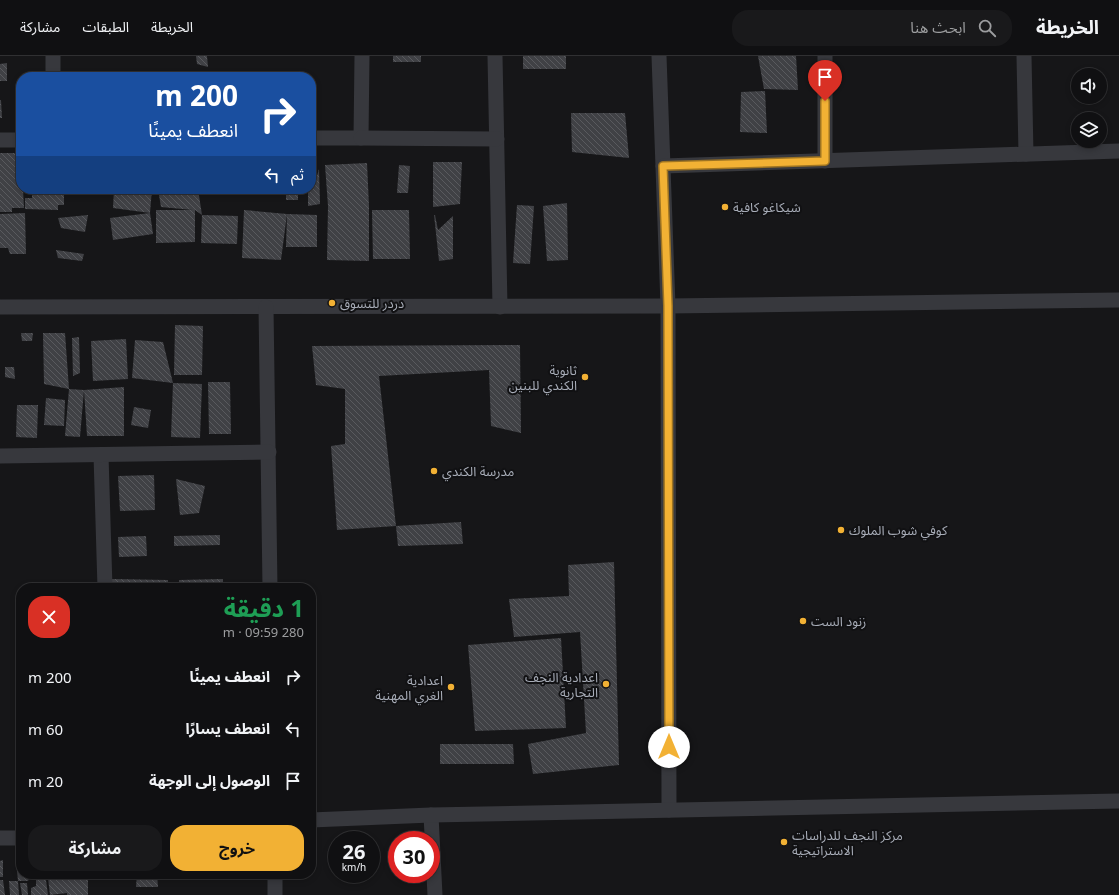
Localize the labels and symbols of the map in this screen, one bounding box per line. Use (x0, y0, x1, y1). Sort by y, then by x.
pin (808, 60, 842, 101)
place label: شيكاغو كافية (733, 198, 801, 216)
marker: شيكاغو كافية (720, 202, 730, 212)
place label: دردر للتسوق (340, 294, 404, 312)
marker: دردر للتسوق (327, 298, 337, 308)
place label: ثانوية الكندي للبنين (509, 361, 577, 396)
marker: ثانوية الكندي للبنين (580, 372, 590, 382)
place label: مدرسة الكندي (442, 462, 515, 482)
marker: مدرسة الكندي (429, 466, 439, 476)
place label: كوفي شوب الملوك (849, 521, 948, 541)
marker: كوفي شوب الملوك (836, 525, 846, 535)
place label: زنود الست (811, 612, 866, 630)
marker: زنود الست (798, 616, 808, 626)
place label: اعدادية النجف التجارية (525, 668, 598, 701)
place label: اعدادية الغري المهنية (375, 671, 443, 706)
marker: اعدادية النجف التجارية (601, 679, 611, 689)
marker: اعدادية الغري المهنية (446, 682, 456, 692)
position arrow (648, 726, 690, 768)
place label: مركز النجف للدراسات الاستراتيجية (792, 826, 903, 859)
speed limit sign: 30 (388, 831, 440, 883)
marker: مركز النجف للدراسات الاستراتيجية (779, 837, 789, 847)

